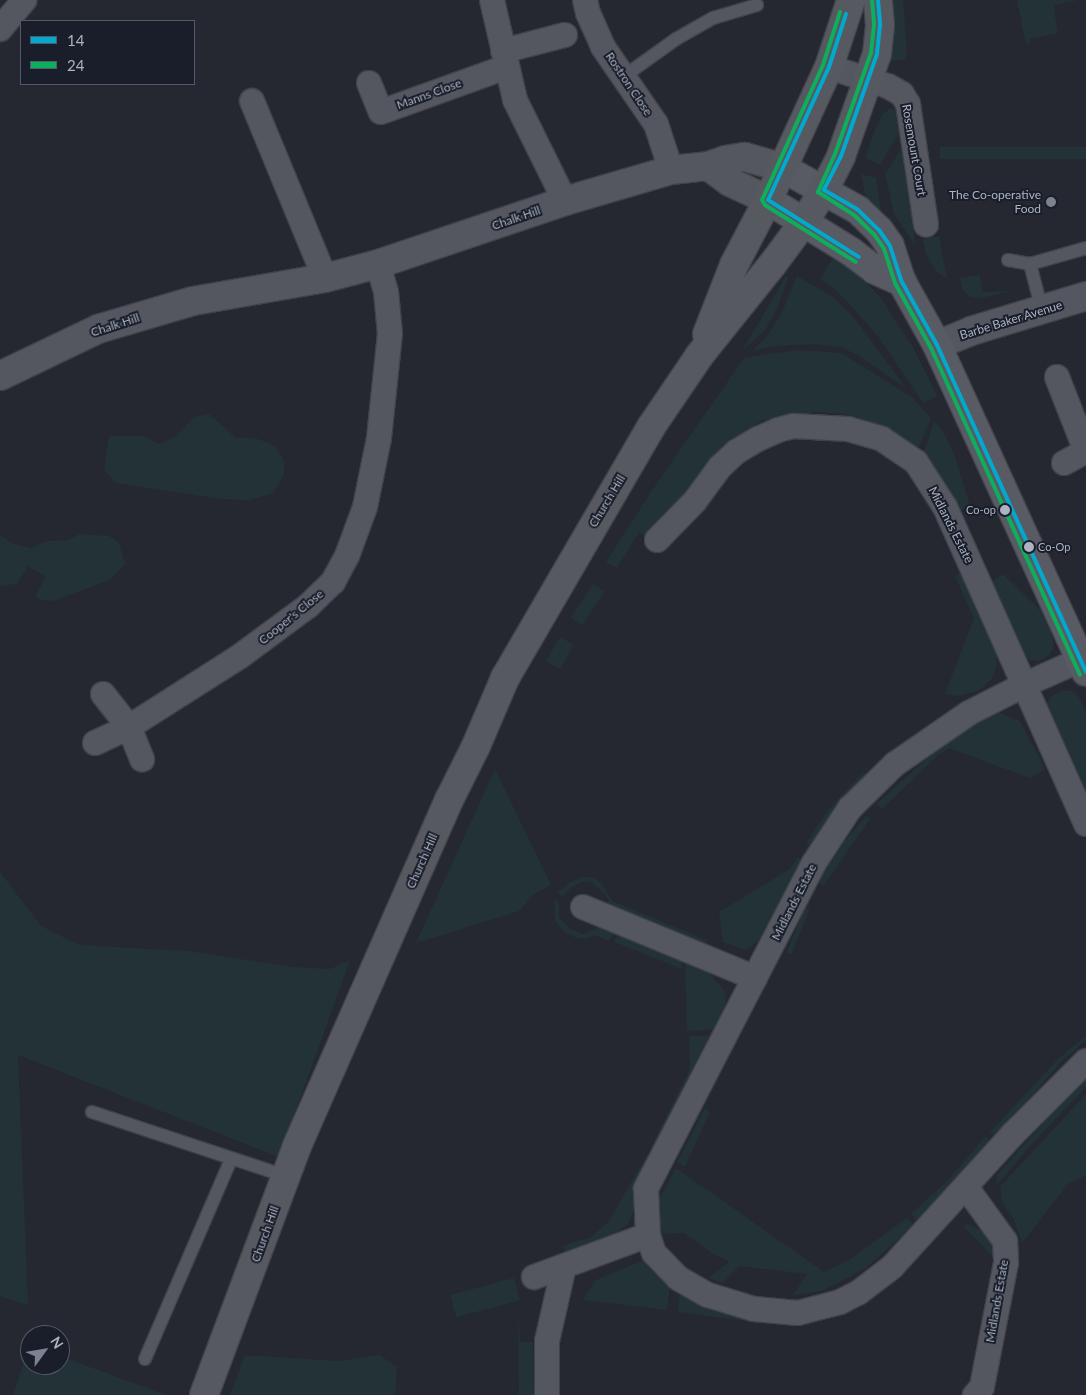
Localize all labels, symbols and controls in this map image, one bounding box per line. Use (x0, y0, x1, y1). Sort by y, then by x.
legend (20, 20, 195, 85)
text: 14 (67, 31, 84, 49)
street label: Rostron Close (603, 50, 655, 118)
text: 24 (67, 56, 84, 74)
street label: Manns Close (395, 76, 463, 112)
street label: Rosemount Court (899, 103, 929, 197)
place label: The Co-operative Food (949, 188, 1041, 216)
marker: The Co-operative Food (1045, 196, 1057, 208)
street label: Chalk Hill (490, 203, 542, 233)
street label: Barbe Baker Avenue (958, 297, 1064, 343)
street label: Chalk Hill (89, 310, 141, 340)
street label: Church Hill (586, 472, 628, 530)
street label: Midlands Estate (926, 484, 976, 566)
place label: Co-op (966, 503, 996, 517)
marker: Co-op (1000, 505, 1010, 515)
place label: Co-Op (1038, 540, 1070, 554)
marker: Co-Op (1024, 542, 1034, 552)
street label: Cooper's Close (256, 587, 326, 647)
street label: Church Hill (403, 831, 441, 891)
street label: Midlands Estate (769, 861, 819, 943)
street label: Church Hill (248, 1204, 282, 1264)
street label: Midlands Estate (983, 1258, 1011, 1344)
north arrow (20, 1325, 70, 1375)
text: N (47, 1333, 67, 1351)

